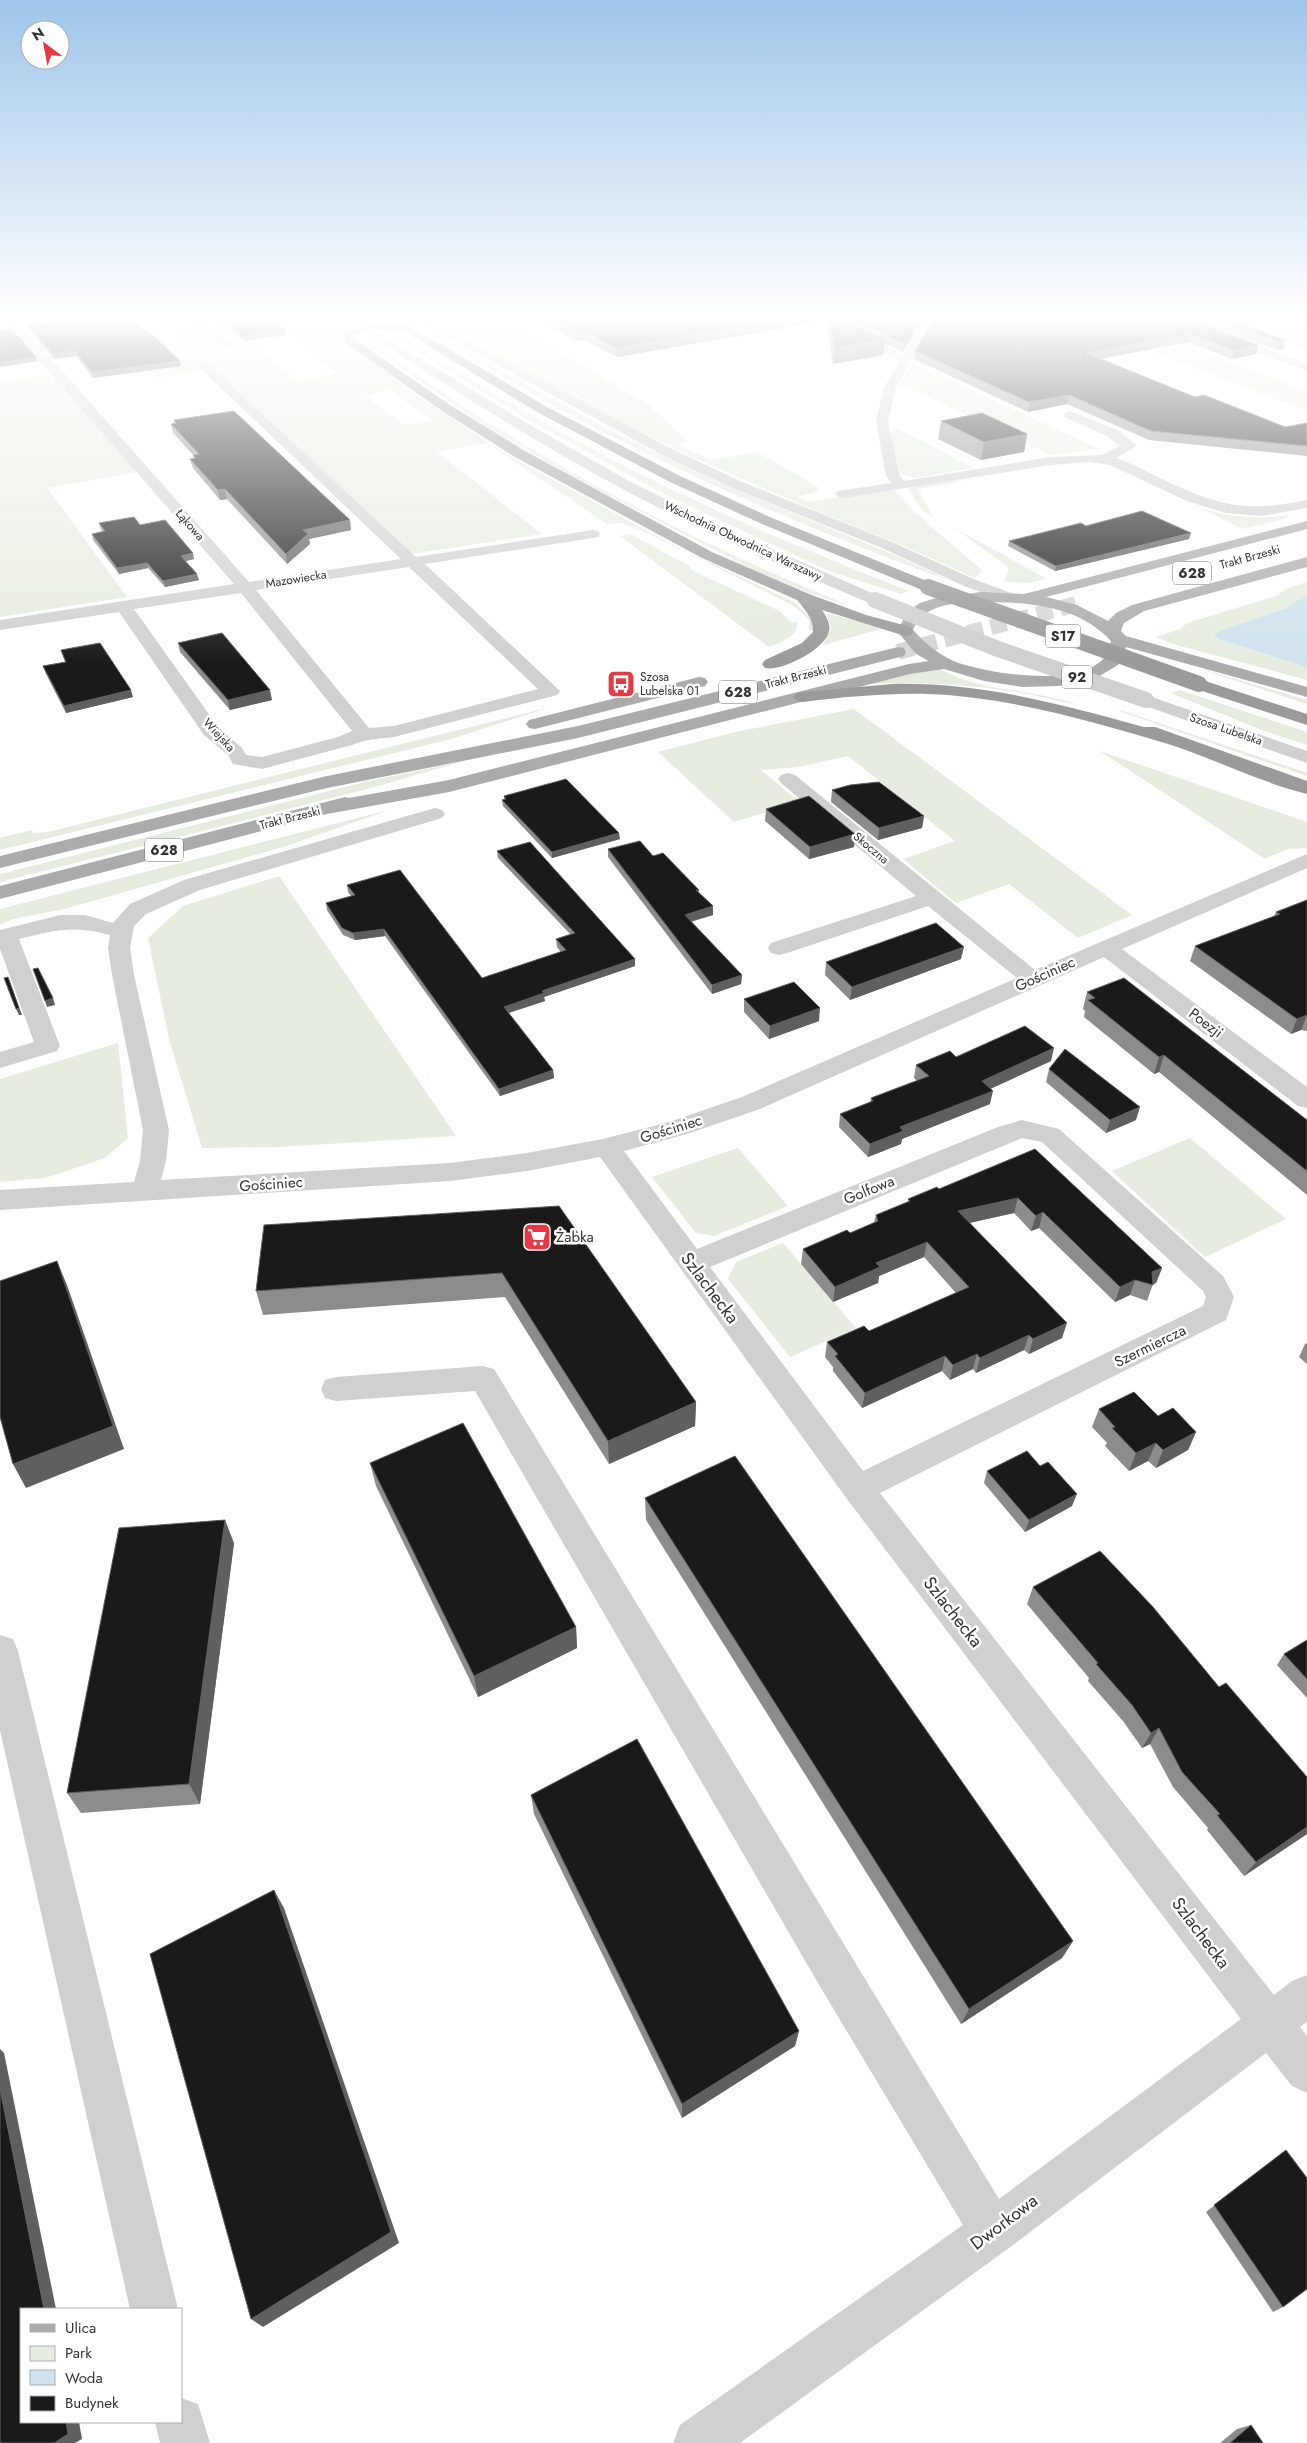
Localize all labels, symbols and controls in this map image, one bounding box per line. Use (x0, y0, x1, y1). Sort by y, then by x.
north arrow (20, 20, 70, 70)
text: N (28, 23, 48, 45)
street label: Wschodnia Obwodnica Warszawy (661, 496, 825, 586)
street label: Łąkowa (171, 505, 209, 545)
street label: Trakt Brzeski (1218, 540, 1282, 574)
road number: 628 (1173, 562, 1211, 584)
street label: Mazowiecka (264, 565, 328, 593)
road number: S17 (1046, 624, 1080, 648)
street label: Trakt Brzeski (764, 661, 828, 693)
road number: 92 (1062, 666, 1092, 689)
place label: Szosa Lubelska 01 (640, 668, 699, 700)
bus stop icon: Szosa Lubelska 01 (606, 669, 636, 699)
road number: 628 (719, 680, 757, 704)
street label: Szosa Lubelska (1187, 708, 1265, 750)
street label: Wiejska (199, 714, 239, 756)
street label: Trakt Brzeski (258, 802, 322, 834)
street label: Skoczna (849, 828, 893, 868)
road number: 628 (145, 838, 183, 862)
street label: Gościniec (1011, 951, 1079, 997)
street label: Poezji (1184, 1003, 1228, 1043)
street label: Gościniec (637, 1109, 705, 1149)
street label: Golfowa (840, 1170, 898, 1210)
street label: Gościniec (239, 1171, 303, 1197)
supermarket icon: Żabka (522, 1222, 552, 1252)
place label: Żabka (556, 1226, 594, 1248)
street label: Szlachecka (675, 1247, 745, 1329)
street label: Szermiercza (1110, 1319, 1190, 1373)
street label: Szlachecka (917, 1571, 989, 1653)
street label: Szlachecka (1166, 1892, 1236, 1974)
street label: Dworkowa (965, 2188, 1043, 2256)
legend (20, 2308, 182, 2423)
text: Ulica (65, 2317, 96, 2339)
text: Park (65, 2342, 92, 2364)
text: Woda (65, 2367, 103, 2389)
text: Budynek (65, 2392, 119, 2414)

